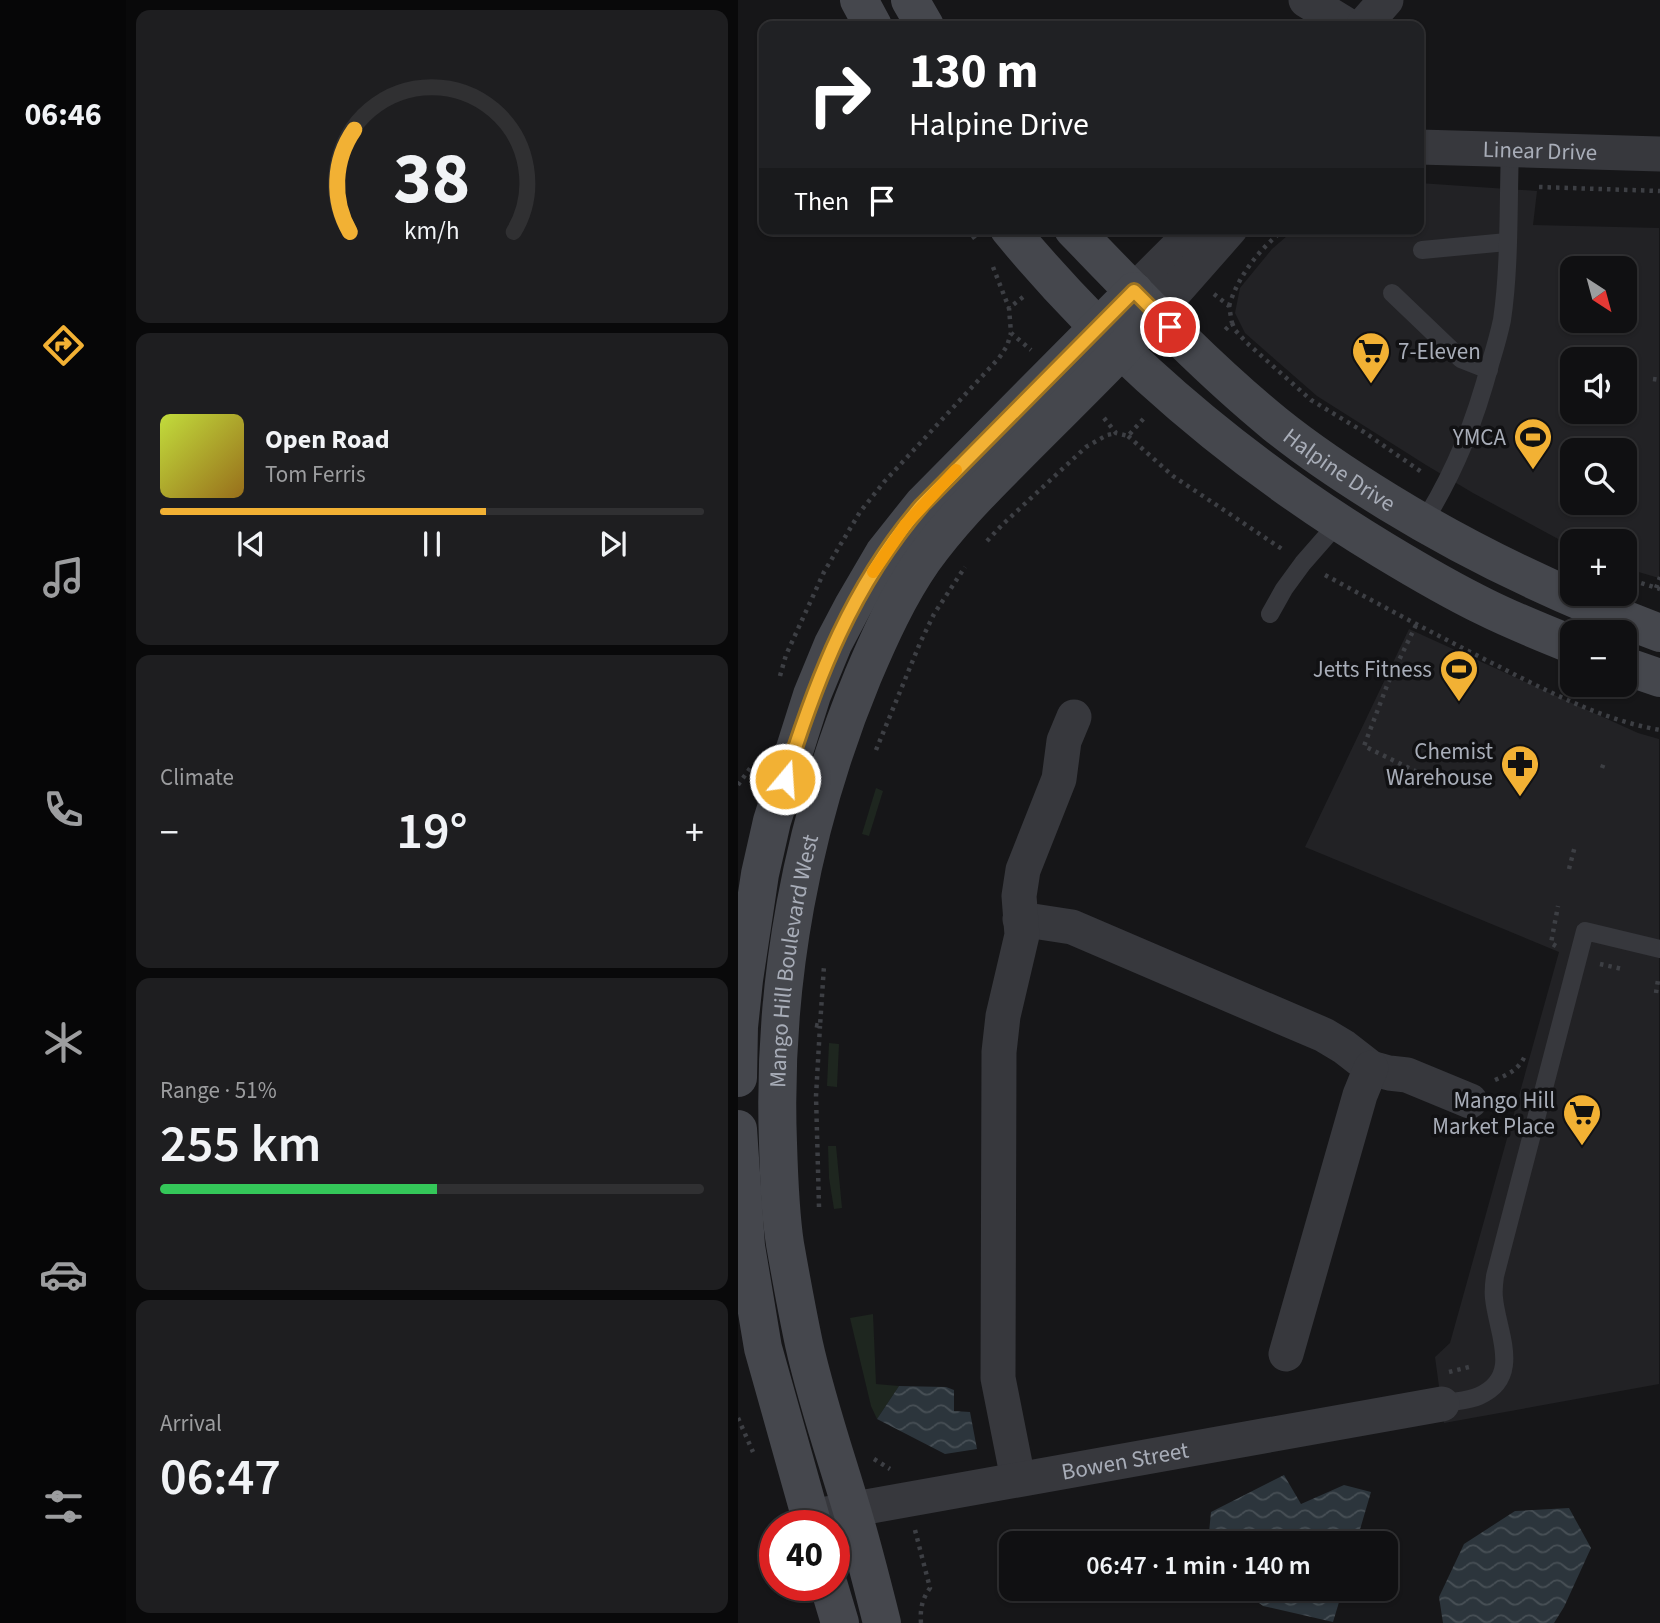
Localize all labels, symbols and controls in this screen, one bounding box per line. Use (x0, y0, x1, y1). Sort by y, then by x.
text: 130 m (909, 37, 1038, 107)
icon: right (794, 49, 885, 140)
text: 06:46 (24, 92, 102, 138)
text: Halpine Drive (909, 102, 1089, 148)
text: 38 (394, 128, 470, 232)
street label: Linear Drive (1482, 133, 1598, 169)
icon: arrive (863, 182, 901, 220)
text: Then (794, 183, 849, 220)
text: km/h (404, 213, 460, 249)
north arrow (1560, 256, 1638, 332)
map controls (1560, 256, 1637, 697)
pin (1140, 297, 1200, 357)
icon: arrive (1151, 308, 1189, 346)
icon: directions (39, 321, 88, 370)
supermarket icon: 7-Eleven (1350, 330, 1392, 385)
place label: 7-Eleven (1398, 335, 1481, 368)
button: sound (1560, 347, 1637, 424)
sports icon: YMCA (1512, 416, 1554, 471)
street label: Halpine Drive (1276, 420, 1402, 520)
text: Open Road (265, 421, 390, 458)
place label: YMCA (1452, 421, 1507, 454)
button: search (1560, 438, 1637, 515)
text: Tom Ferris (265, 458, 366, 491)
icon: previous (232, 525, 270, 563)
icon: pause (413, 525, 451, 563)
icon: next (594, 525, 632, 563)
button: + (1560, 529, 1637, 606)
icon: music (39, 553, 88, 602)
button: − (1560, 620, 1637, 697)
sports icon: Jetts Fitness (1438, 648, 1480, 703)
place label: Jetts Fitness (1313, 653, 1432, 686)
place label: Chemist Warehouse (1386, 735, 1493, 794)
position arrow (748, 742, 822, 816)
pharmacy icon: Chemist Warehouse (1499, 743, 1541, 798)
text: Climate (160, 761, 234, 794)
icon: phone (39, 785, 88, 834)
text: 19° (396, 795, 468, 869)
text: − (160, 806, 179, 860)
text: + (685, 806, 704, 860)
street label: Mango Hill Boulevard West (761, 831, 827, 1088)
icon: climate (39, 1018, 88, 1067)
text: Range · 51% (160, 1074, 277, 1107)
place label: Mango Hill Market Place (1432, 1084, 1555, 1143)
supermarket icon: Mango Hill Market Place (1561, 1092, 1603, 1147)
text: 255 km (160, 1108, 321, 1182)
icon: car (39, 1250, 88, 1299)
text: Arrival (160, 1407, 222, 1440)
street label: Bowen Street (1059, 1434, 1192, 1489)
text: 06:47 (160, 1441, 281, 1515)
icon: filters (39, 1482, 88, 1531)
speed limit sign: 40 (759, 1510, 850, 1601)
text: 06:47 · 1 min · 140 m (1086, 1547, 1311, 1584)

